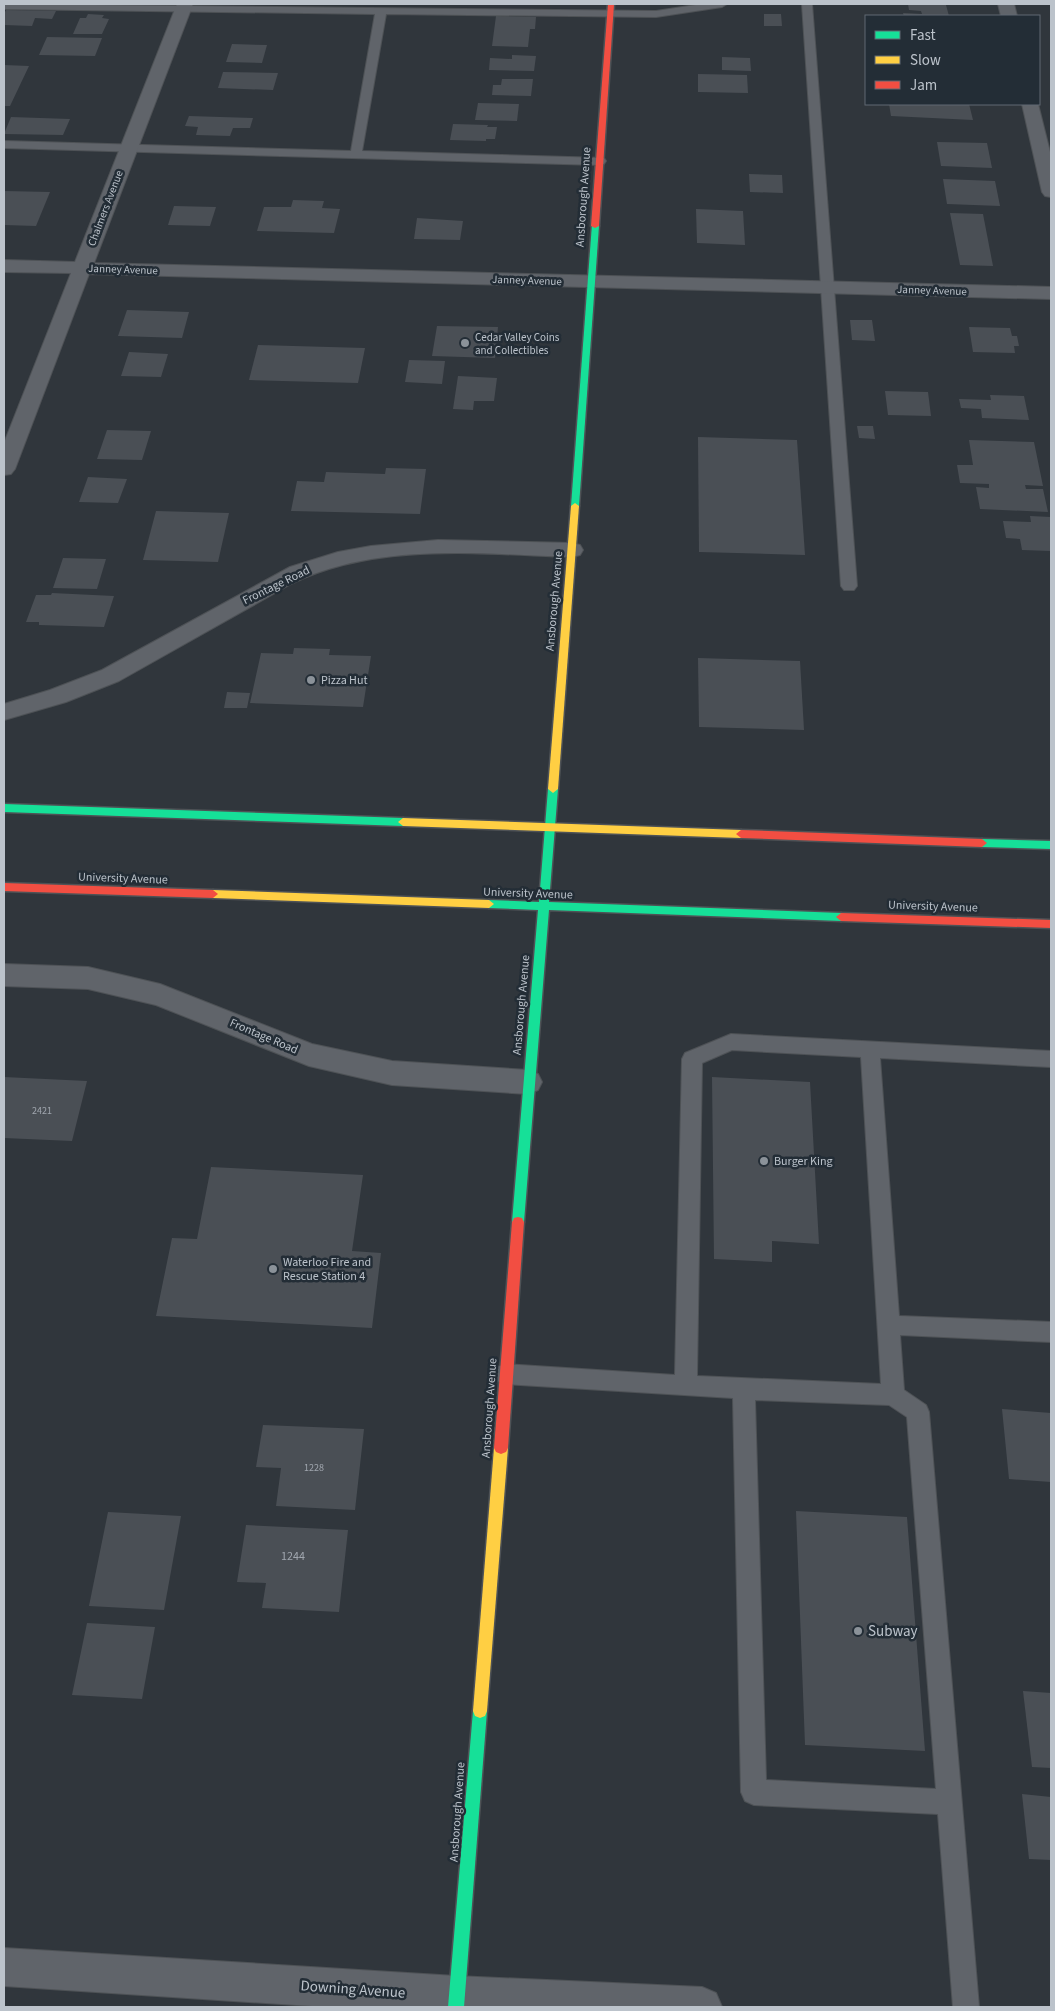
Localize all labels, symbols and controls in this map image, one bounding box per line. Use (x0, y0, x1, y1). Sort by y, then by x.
legend (865, 15, 1040, 105)
text: Fast (910, 25, 936, 46)
text: Slow (910, 50, 941, 71)
text: Jam (910, 75, 937, 96)
street label: Ansborough Avenue (572, 146, 595, 248)
street label: Chalmers Avenue (84, 168, 127, 248)
street label: Janney Avenue (88, 261, 159, 278)
street label: Janney Avenue (492, 272, 563, 289)
street label: Janney Avenue (897, 282, 968, 299)
place label: Cedar Valley Coins and Collectibles (475, 330, 560, 358)
marker: Cedar Valley Coins and Collectibles (459, 337, 471, 349)
street label: Ansborough Avenue (542, 550, 567, 652)
street label: Frontage Road (240, 562, 313, 609)
place label: Pizza Hut (321, 672, 368, 689)
marker: Pizza Hut (305, 674, 317, 686)
street label: University Avenue (78, 868, 168, 889)
street label: University Avenue (483, 883, 573, 904)
street label: University Avenue (888, 896, 978, 917)
street label: Ansborough Avenue (509, 954, 534, 1056)
street label: Frontage Road (227, 1014, 301, 1058)
house number: 2421 (32, 1104, 52, 1118)
place label: Burger King (774, 1153, 833, 1170)
marker: Burger King (758, 1155, 770, 1167)
place label: Waterloo Fire and Rescue Station 4 (283, 1254, 371, 1285)
marker: Waterloo Fire and Rescue Station 4 (267, 1263, 279, 1275)
street label: Ansborough Avenue (478, 1357, 501, 1459)
house number: 1228 (304, 1461, 324, 1475)
house number: 1244 (281, 1548, 305, 1565)
place label: Subway (868, 1621, 918, 1642)
marker: Subway (852, 1625, 864, 1637)
street label: Ansborough Avenue (446, 1761, 469, 1863)
street label: Downing Avenue (300, 1975, 406, 2004)

